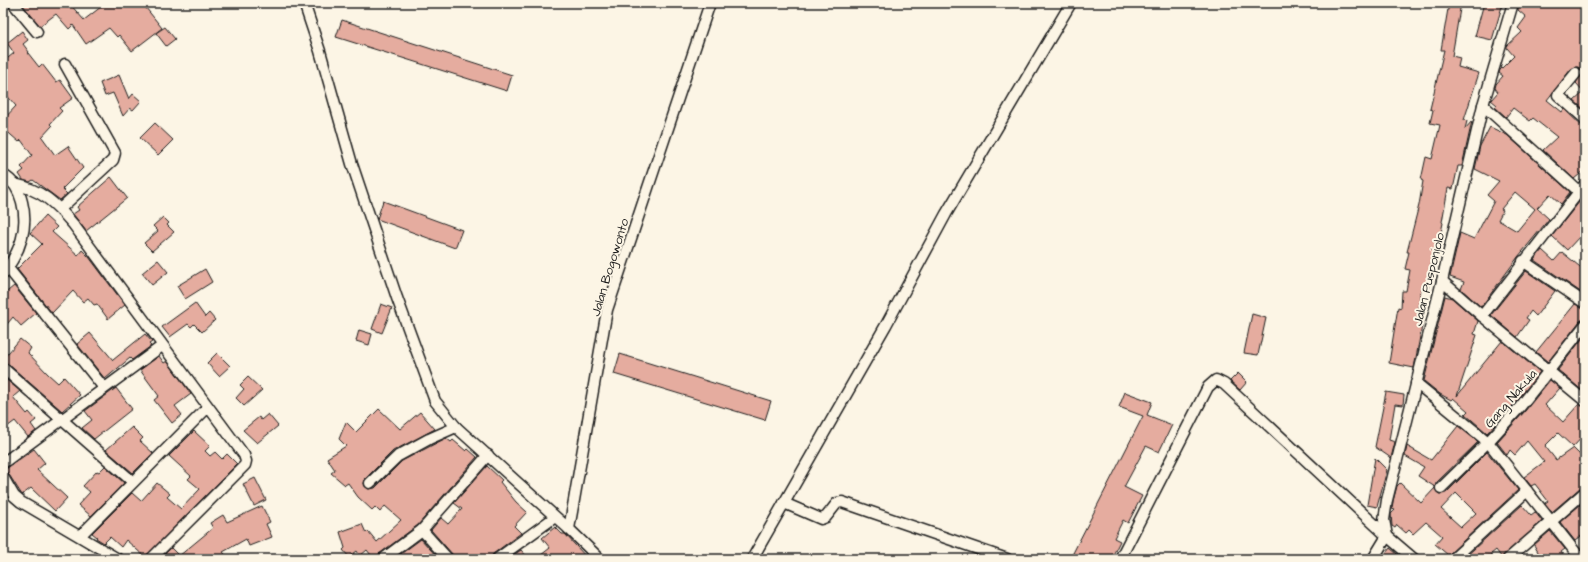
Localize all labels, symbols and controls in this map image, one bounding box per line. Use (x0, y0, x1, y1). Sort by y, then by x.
street label: Jalan Bogowonto (587, 216, 635, 319)
street label: Jalan Pusponjolo (1409, 230, 1449, 328)
street label: Gang Nakula (1480, 365, 1542, 432)

